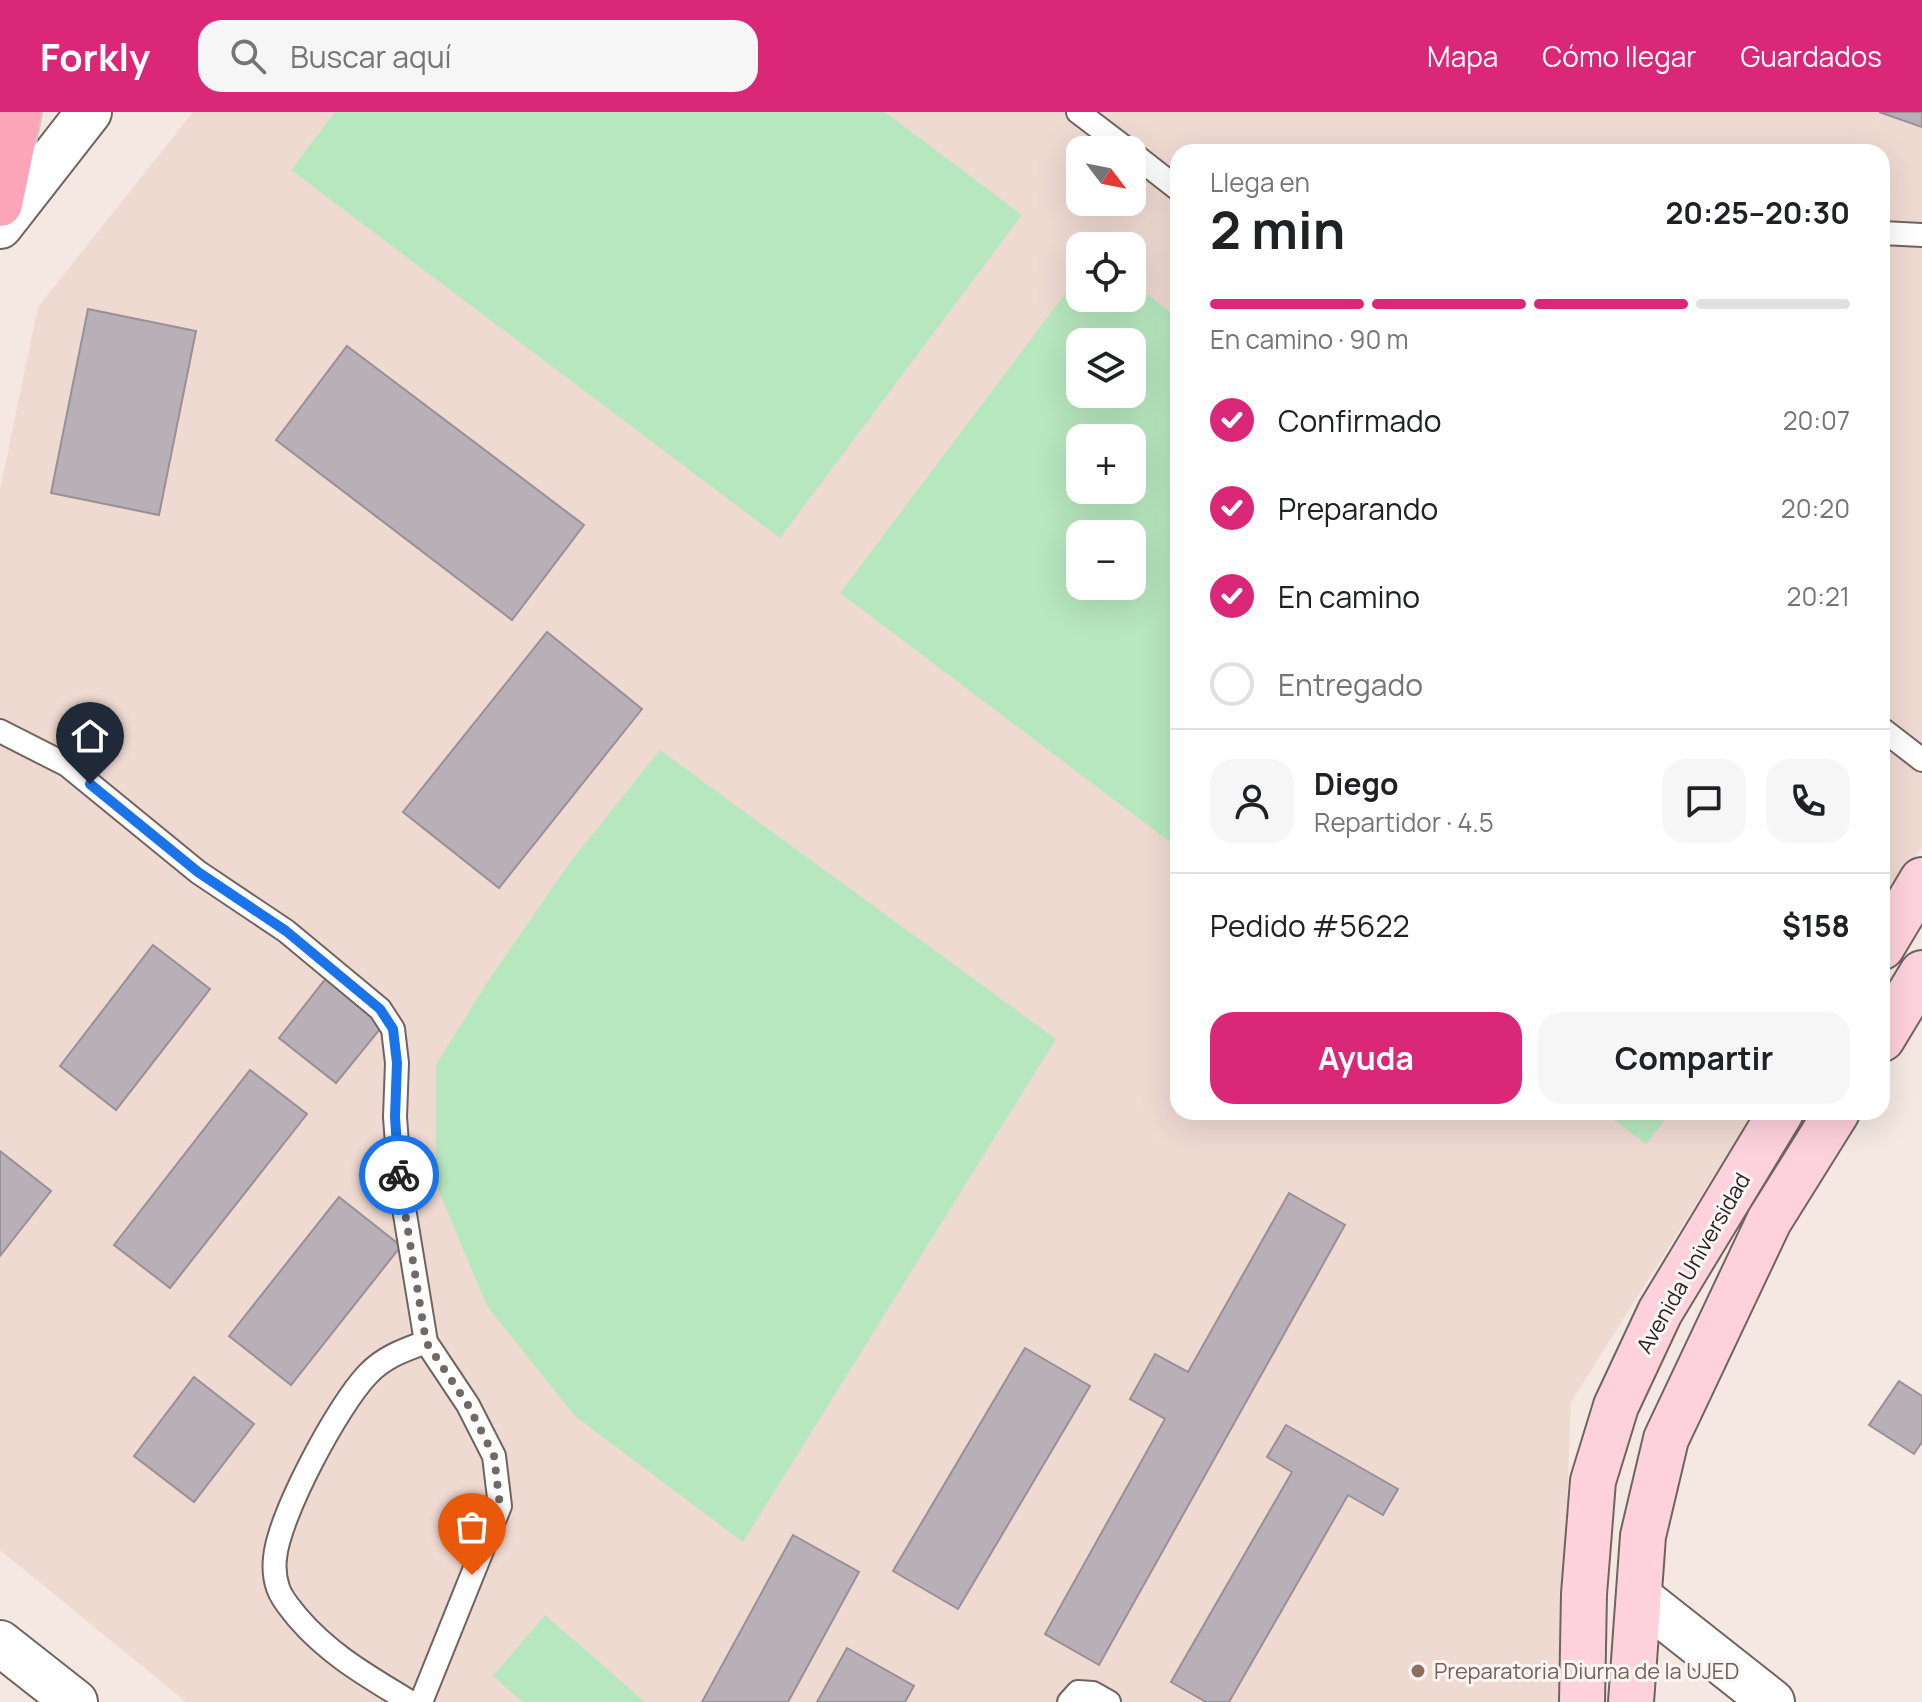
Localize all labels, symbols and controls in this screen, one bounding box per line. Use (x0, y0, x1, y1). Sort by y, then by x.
search box (198, 20, 758, 92)
text: Forkly (40, 30, 150, 82)
icon: search (226, 34, 270, 78)
text: Buscar aquí (290, 36, 452, 77)
text: Mapa (1427, 37, 1498, 75)
text: Cómo llegar (1542, 37, 1696, 75)
text: Guardados (1740, 37, 1882, 75)
north arrow (1066, 136, 1146, 216)
map controls (1066, 136, 1146, 600)
text: Llega en (1210, 164, 1310, 200)
text: 20:25–20:30 (1665, 192, 1850, 233)
text: 2 min (1210, 194, 1345, 265)
button: locate (1066, 232, 1146, 312)
text: En camino · 90 m (1210, 321, 1409, 357)
button: layers (1066, 328, 1146, 408)
icon: check (1210, 398, 1254, 442)
text: Confirmado (1278, 400, 1442, 441)
text: 20:07 (1783, 402, 1850, 438)
button: + (1066, 424, 1146, 504)
icon: check (1210, 486, 1254, 530)
text: Preparando (1278, 488, 1438, 529)
text: 20:20 (1781, 490, 1850, 526)
button: − (1066, 520, 1146, 600)
icon: check (1210, 574, 1254, 618)
text: En camino (1278, 576, 1420, 617)
text: 20:21 (1787, 578, 1850, 614)
text: Entregado (1278, 664, 1423, 705)
pin (56, 702, 124, 784)
icon: home (68, 714, 112, 758)
button: person (1210, 759, 1294, 843)
button: chat (1662, 759, 1746, 843)
button: phone (1766, 759, 1850, 843)
text: Diego (1314, 763, 1399, 804)
text: Repartidor · 4.5 (1314, 804, 1494, 840)
text: Pedido #5622 (1210, 905, 1410, 946)
text: $158 (1782, 905, 1850, 946)
button: Ayuda (1210, 1012, 1522, 1104)
button: Compartir (1538, 1012, 1850, 1104)
courier (359, 1135, 439, 1215)
icon: bike (377, 1153, 421, 1197)
street label: Avenida Universidad (1629, 1167, 1757, 1359)
pin (438, 1493, 506, 1575)
icon: bag (450, 1505, 494, 1549)
place label: Preparatoria Diurna de la UJED (1434, 1656, 1739, 1686)
marker: Preparatoria Diurna de la UJED (1409, 1662, 1427, 1680)

